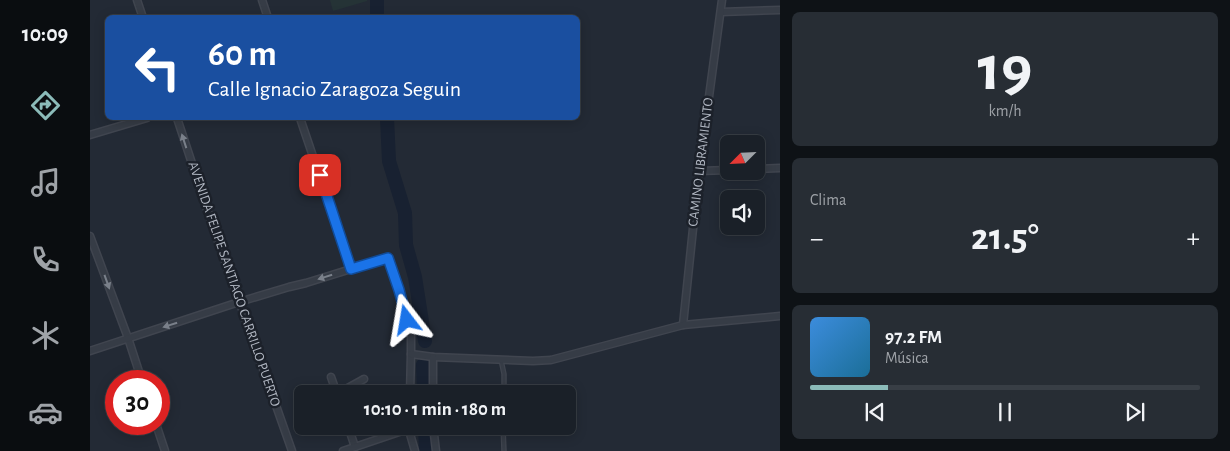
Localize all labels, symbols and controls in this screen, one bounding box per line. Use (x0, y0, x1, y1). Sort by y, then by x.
text: 10:09 (22, 23, 68, 45)
icon: left (125, 35, 190, 100)
text: 60 m (208, 37, 277, 72)
text: 19 (978, 37, 1032, 102)
text: Calle Ignacio Zaragoza Seguin (208, 78, 461, 100)
icon: directions (28, 88, 63, 123)
street label: CAMINO LIBRAMIENTO (686, 97, 716, 227)
text: km/h (988, 103, 1022, 119)
one-way arrow (180, 133, 188, 148)
north arrow (720, 135, 765, 180)
map controls (720, 135, 765, 235)
pin (299, 154, 341, 196)
street label: AVENIDA FELIPE SANTIAGO CARRILLO PUERTO (185, 160, 283, 408)
icon: arrive (306, 161, 334, 189)
icon: music (28, 165, 63, 200)
button: sound (720, 190, 765, 235)
text: Clima (810, 192, 846, 208)
text: 21.5° (971, 219, 1039, 257)
text: − (810, 225, 823, 253)
text: + (1187, 225, 1200, 253)
icon: phone (28, 242, 63, 277)
one-way arrow (317, 273, 332, 281)
one-way arrow (104, 274, 111, 289)
position arrow (380, 293, 432, 345)
icon: climate (28, 318, 63, 353)
one-way arrow (162, 321, 177, 329)
text: 97.2 FM (885, 328, 942, 347)
text: Música (885, 350, 929, 366)
speed limit sign: 30 (105, 370, 170, 435)
icon: car (28, 395, 63, 430)
icon: previous (861, 398, 889, 426)
icon: pause (991, 398, 1019, 426)
icon: next (1121, 398, 1149, 426)
text: 10:10 · 1 min · 180 m (364, 400, 506, 419)

